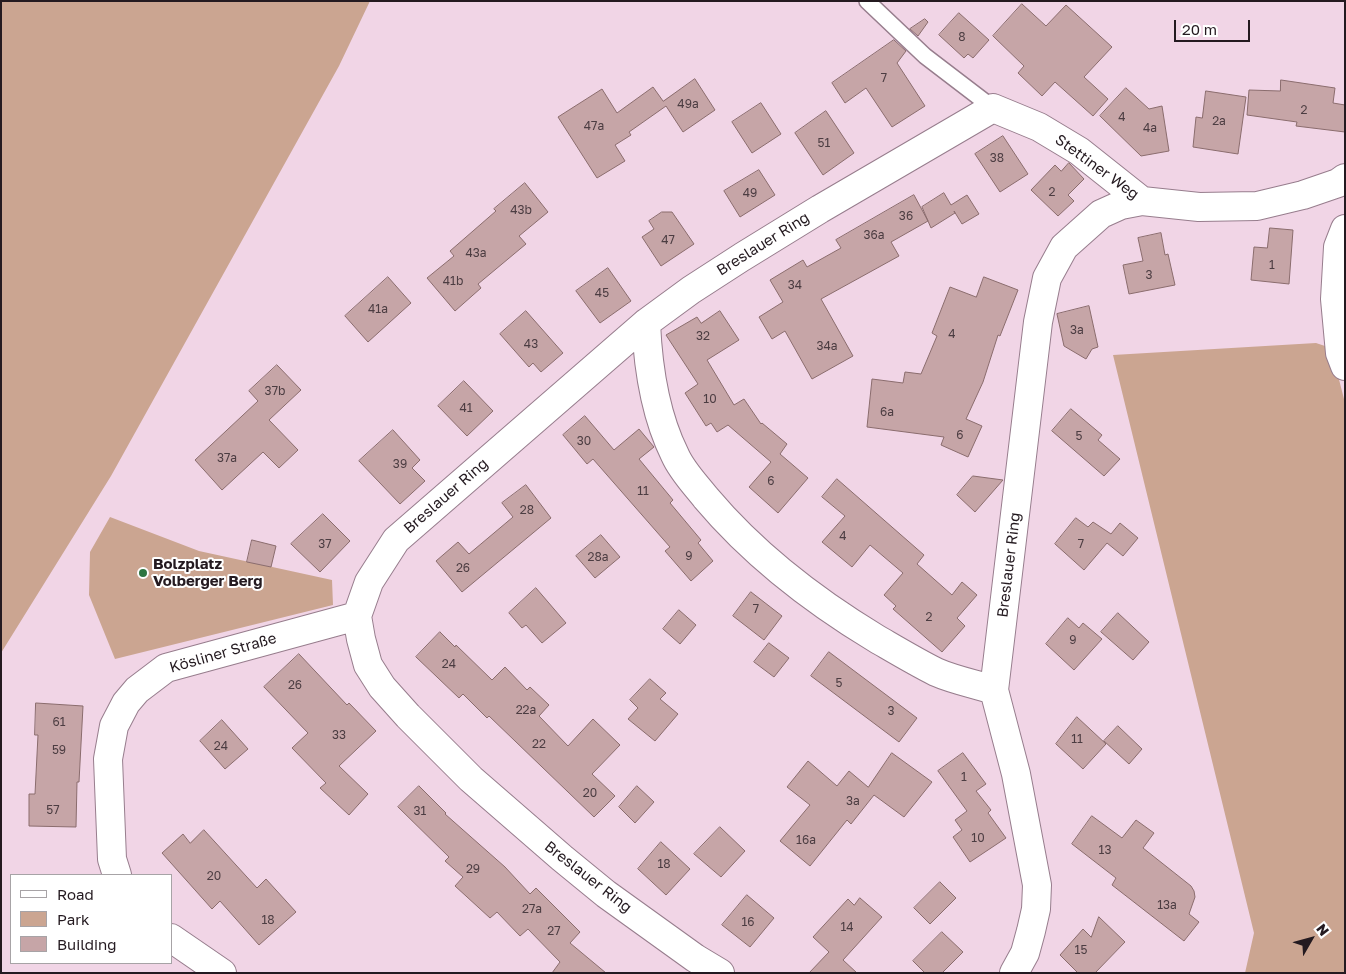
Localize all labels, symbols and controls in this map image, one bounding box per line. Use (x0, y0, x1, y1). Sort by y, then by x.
scale bar (1176, 10, 1252, 42)
text: 20 m (1182, 20, 1217, 38)
house number: 8 (958, 30, 966, 44)
house number: 7 (881, 71, 887, 85)
house number: 49a (677, 97, 699, 111)
house number: 2 (1301, 103, 1307, 117)
house number: 4 (1118, 110, 1126, 124)
house number: 2a (1212, 114, 1226, 128)
house number: 47a (584, 119, 604, 133)
house number: 4a (1143, 121, 1157, 135)
street label: Stettiner Weg (1052, 131, 1142, 203)
house number: 51 (818, 136, 830, 150)
house number: 38 (990, 151, 1004, 165)
house number: 2 (1049, 185, 1055, 199)
house number: 49 (743, 186, 757, 200)
house number: 43b (510, 203, 532, 217)
street label: Breslauer Ring (713, 208, 813, 280)
house number: 36 (899, 209, 913, 223)
house number: 36a (863, 228, 885, 242)
house number: 47 (661, 233, 675, 247)
house number: 43a (465, 246, 487, 260)
house number: 1 (1269, 258, 1275, 272)
house number: 3 (1145, 268, 1153, 282)
house number: 41b (443, 274, 463, 288)
house number: 34 (788, 278, 802, 292)
house number: 45 (595, 286, 609, 300)
house number: 41a (368, 302, 388, 316)
house number: 3a (1070, 323, 1084, 337)
house number: 4 (948, 327, 956, 341)
house number: 32 (696, 329, 710, 343)
house number: 43 (524, 337, 538, 351)
house number: 34a (816, 339, 838, 353)
house number: 37b (265, 384, 285, 398)
house number: 10 (703, 392, 717, 406)
house number: 41 (459, 401, 473, 415)
house number: 6a (880, 405, 894, 419)
house number: 6 (956, 428, 964, 442)
house number: 5 (1076, 429, 1082, 443)
house number: 30 (577, 434, 591, 448)
house number: 37a (217, 451, 237, 465)
street label: Breslauer Ring (400, 455, 492, 537)
house number: 39 (393, 457, 407, 471)
house number: 6 (767, 474, 775, 488)
house number: 11 (637, 484, 649, 498)
house number: 28 (520, 503, 534, 517)
street label: Breslauer Ring (994, 511, 1024, 619)
house number: 4 (839, 529, 847, 543)
house number: 37 (318, 537, 332, 551)
house number: 7 (1078, 537, 1084, 551)
house number: 9 (685, 549, 693, 563)
house number: 28a (587, 550, 609, 564)
place label: Bolzplatz Volberger Berg (153, 555, 262, 590)
house number: 26 (456, 561, 470, 575)
marker: Bolzplatz Volberger Berg (137, 567, 149, 579)
house number: 7 (753, 602, 759, 616)
house number: 2 (926, 610, 932, 624)
street label: Kösliner Straße (168, 629, 278, 677)
house number: 9 (1069, 633, 1077, 647)
house number: 24 (442, 657, 456, 671)
house number: 5 (836, 676, 842, 690)
house number: 26 (288, 678, 302, 692)
house number: 22a (516, 703, 536, 717)
house number: 3 (887, 704, 895, 718)
house number: 61 (52, 715, 66, 729)
house number: 33 (332, 728, 346, 742)
house number: 11 (1071, 732, 1083, 746)
house number: 22 (532, 737, 546, 751)
house number: 24 (214, 739, 228, 753)
house number: 59 (52, 743, 66, 757)
house number: 1 (961, 770, 967, 784)
house number: 20 (583, 786, 597, 800)
house number: 3a (846, 794, 860, 808)
house number: 57 (46, 803, 60, 817)
house number: 31 (414, 804, 426, 818)
house number: 10 (971, 831, 985, 845)
house number: 16a (796, 833, 816, 847)
street label: Breslauer Ring (541, 837, 635, 917)
house number: 13 (1099, 843, 1111, 857)
house number: 18 (657, 857, 671, 871)
house number: 29 (466, 862, 480, 876)
house number: 20 (207, 869, 221, 883)
legend (10, 874, 172, 964)
text: Road (57, 885, 94, 903)
house number: 13a (1157, 898, 1177, 912)
house number: 27a (522, 902, 542, 916)
text: Park (57, 910, 89, 928)
house number: 18 (261, 913, 275, 927)
north arrow (1286, 914, 1336, 964)
house number: 16 (741, 915, 755, 929)
house number: 14 (840, 920, 854, 934)
text: N (1313, 920, 1333, 939)
house number: 27 (547, 924, 561, 938)
text: Building (57, 935, 117, 953)
house number: 15 (1075, 943, 1087, 957)

